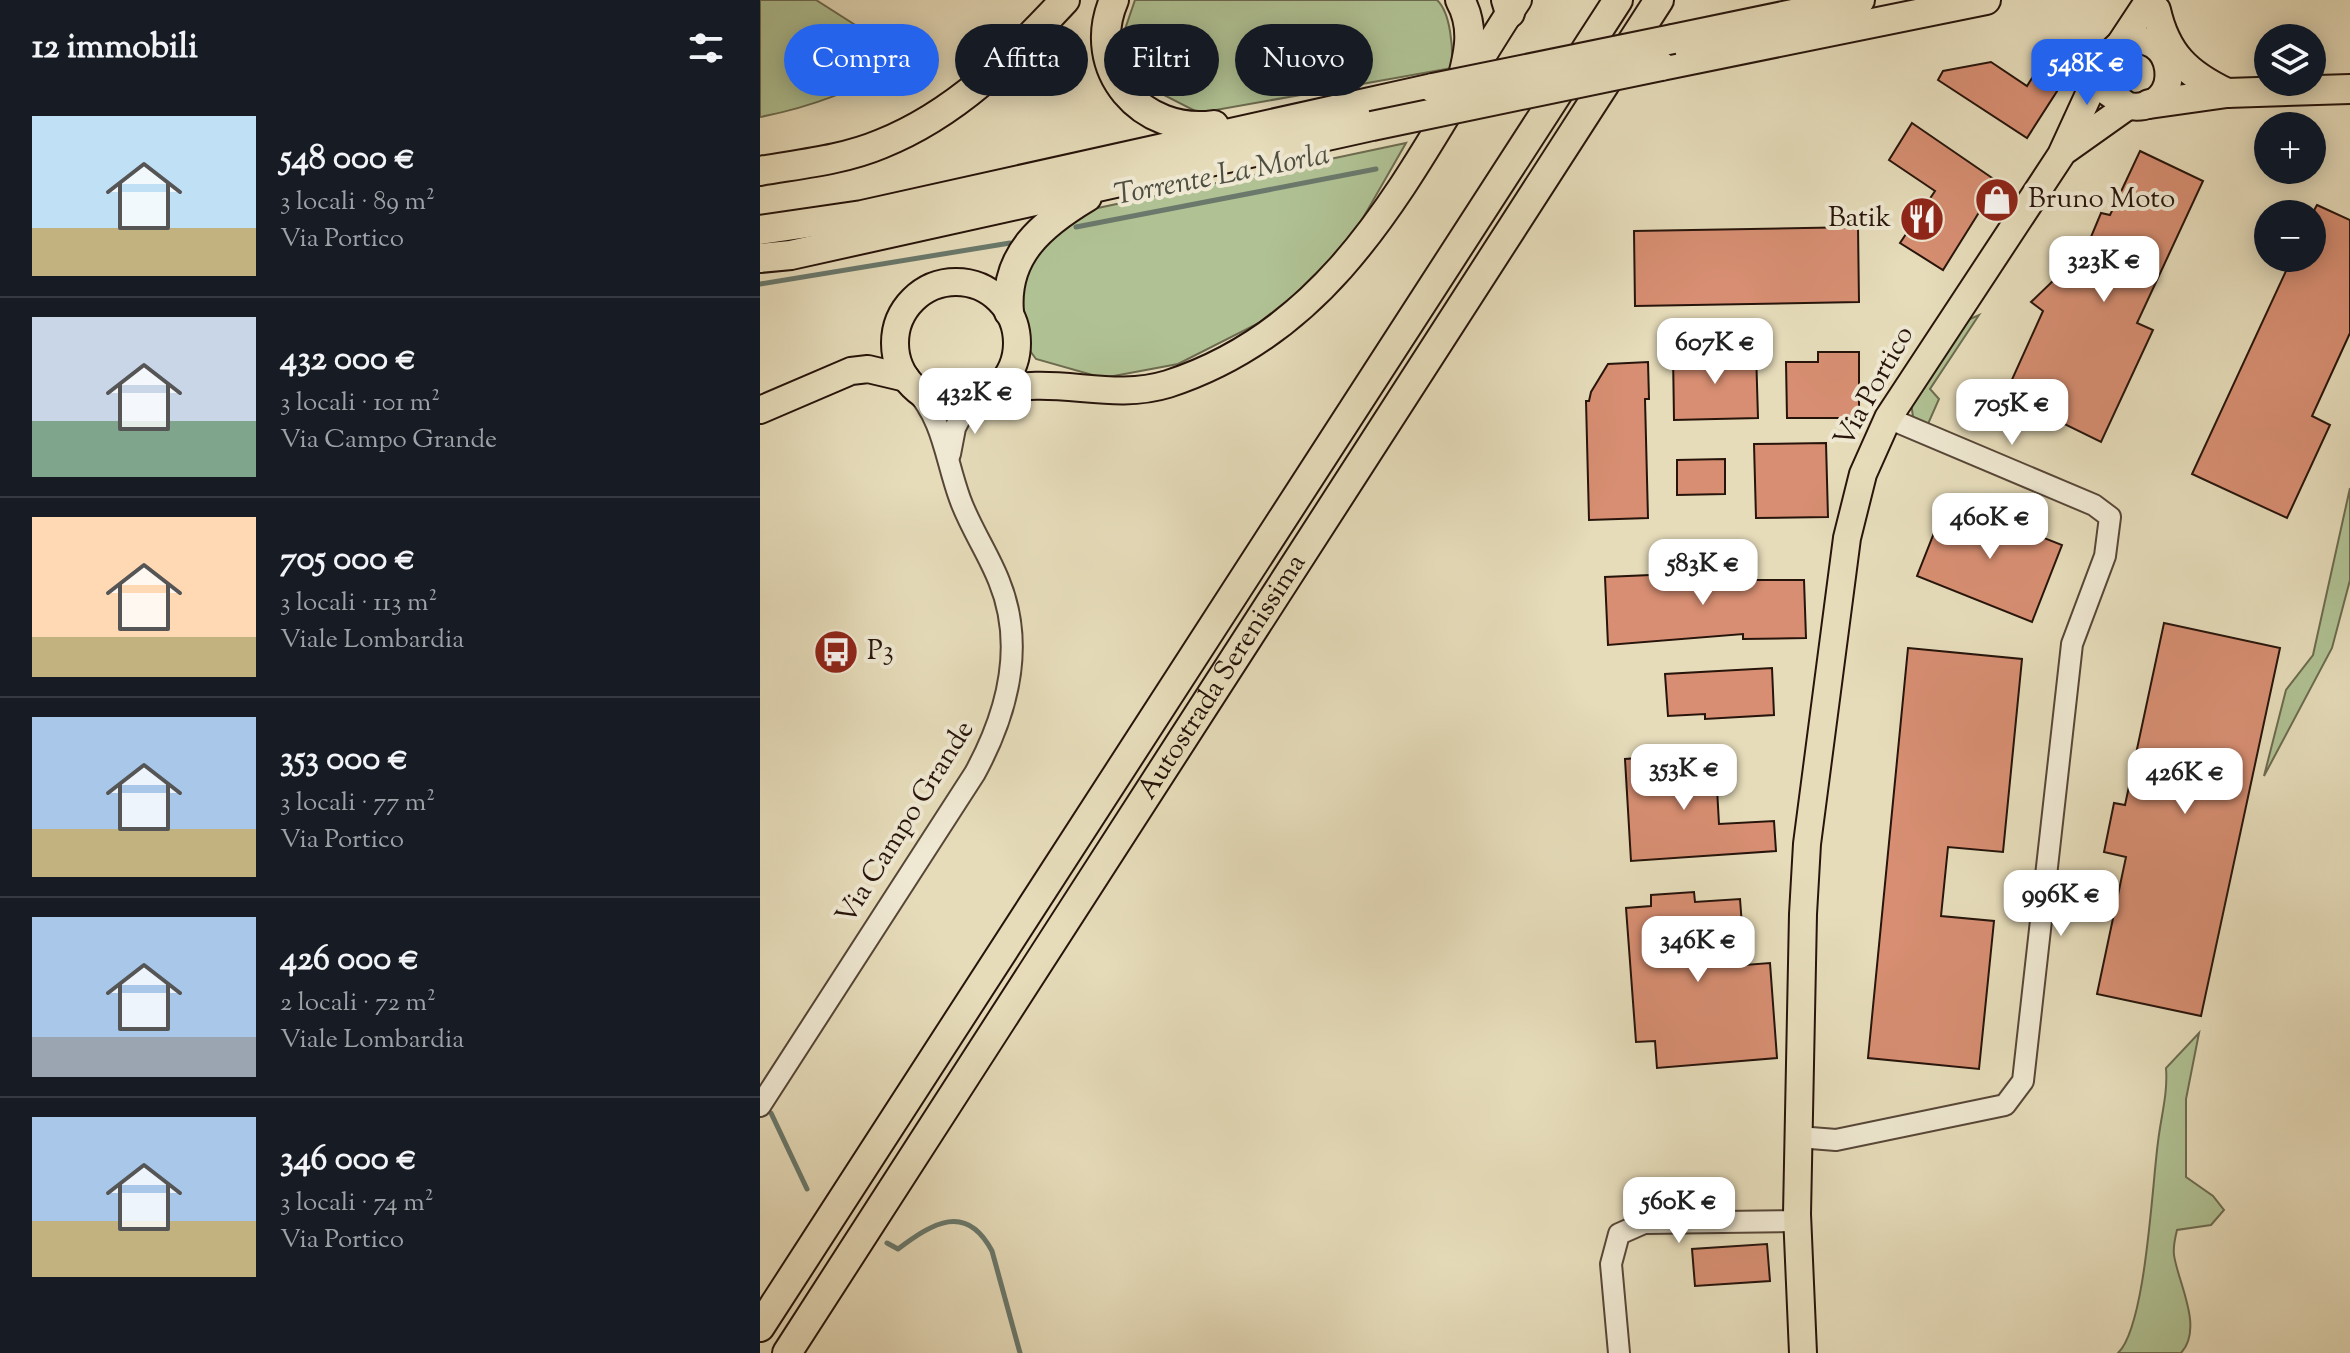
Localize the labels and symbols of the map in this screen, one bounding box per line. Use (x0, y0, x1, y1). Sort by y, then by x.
pin: 548K € (2022, 39, 2152, 107)
water label: Torrente La Morla (1111, 134, 1333, 218)
shop icon: Bruno Moto (1973, 176, 2021, 224)
place label: Bruno Moto (2028, 180, 2175, 220)
restaurant icon: Batik (1898, 195, 1946, 243)
place label: Batik (1828, 199, 1891, 239)
pin: 323K € (2039, 236, 2169, 304)
pin: 607K € (1650, 318, 1780, 386)
street label: Via Portico (1825, 319, 1925, 455)
pin: 432K € (910, 368, 1040, 436)
pin: 705K € (1947, 379, 2077, 447)
pin: 460K € (1925, 493, 2055, 561)
pin: 583K € (1638, 539, 1768, 607)
street label: Autostrada Serenissima (1129, 546, 1317, 808)
bus stop icon: P3 (812, 628, 860, 676)
place label: P3 (867, 632, 894, 672)
street label: Via Campo Grande (827, 713, 985, 933)
pin: 353K € (1619, 744, 1749, 812)
pin: 426K € (2120, 748, 2250, 816)
pin: 996K € (1996, 870, 2126, 938)
pin: 346K € (1633, 916, 1763, 984)
pin: 560K € (1614, 1177, 1744, 1245)

